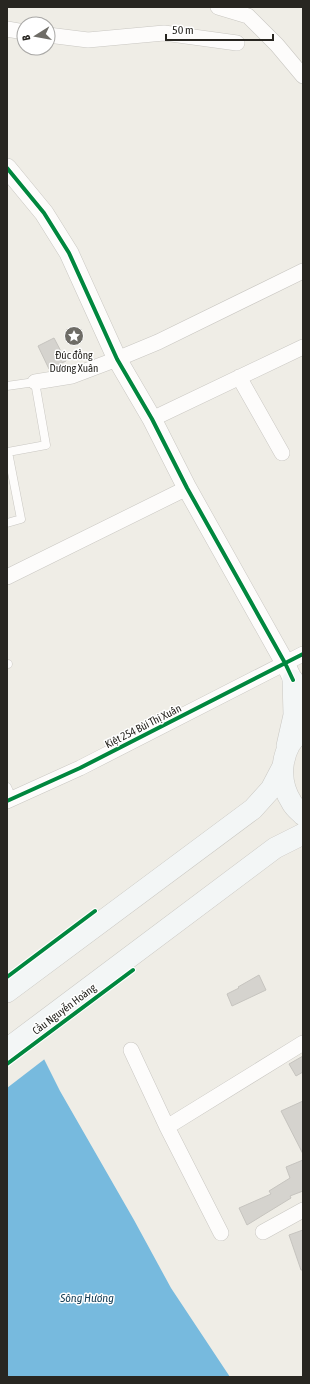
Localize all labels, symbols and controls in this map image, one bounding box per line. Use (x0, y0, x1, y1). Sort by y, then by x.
north arrow (16, 16, 56, 56)
scale bar (166, 16, 273, 42)
text: 50 m (172, 23, 194, 37)
text: B (20, 33, 33, 42)
place icon: Đúc đồng Dương Xuân (63, 325, 85, 347)
place label: Đúc đồng Dương Xuân (50, 349, 98, 374)
street label: Kiệt 254 Bùi Thị Xuân (103, 702, 184, 751)
street label: Cầu Nguyễn Hoàng (30, 981, 98, 1037)
water label: Sông Hương (59, 1291, 114, 1305)

